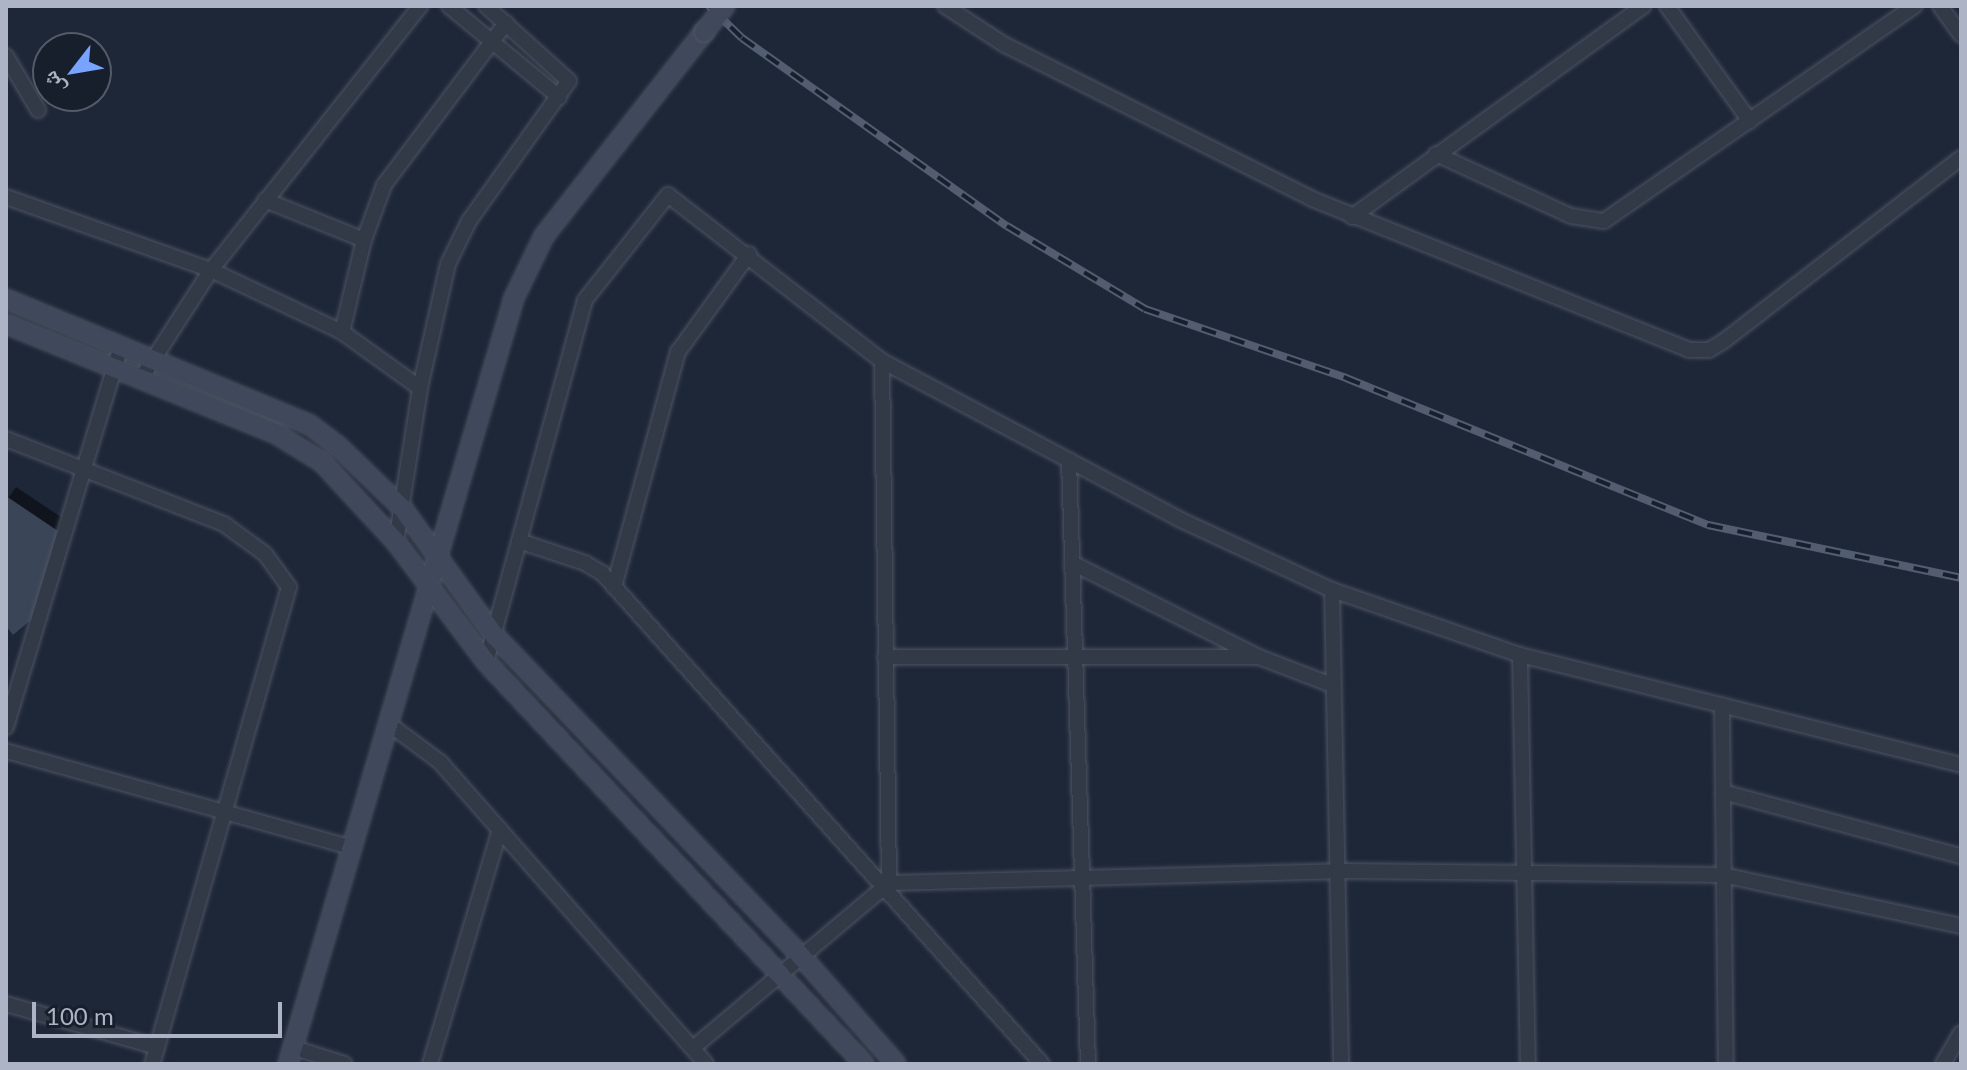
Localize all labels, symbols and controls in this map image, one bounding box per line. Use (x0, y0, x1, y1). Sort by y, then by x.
north arrow (32, 32, 112, 112)
text: ش (35, 67, 70, 101)
scale bar (36, 986, 286, 1036)
text: 100 m (46, 1001, 114, 1030)

